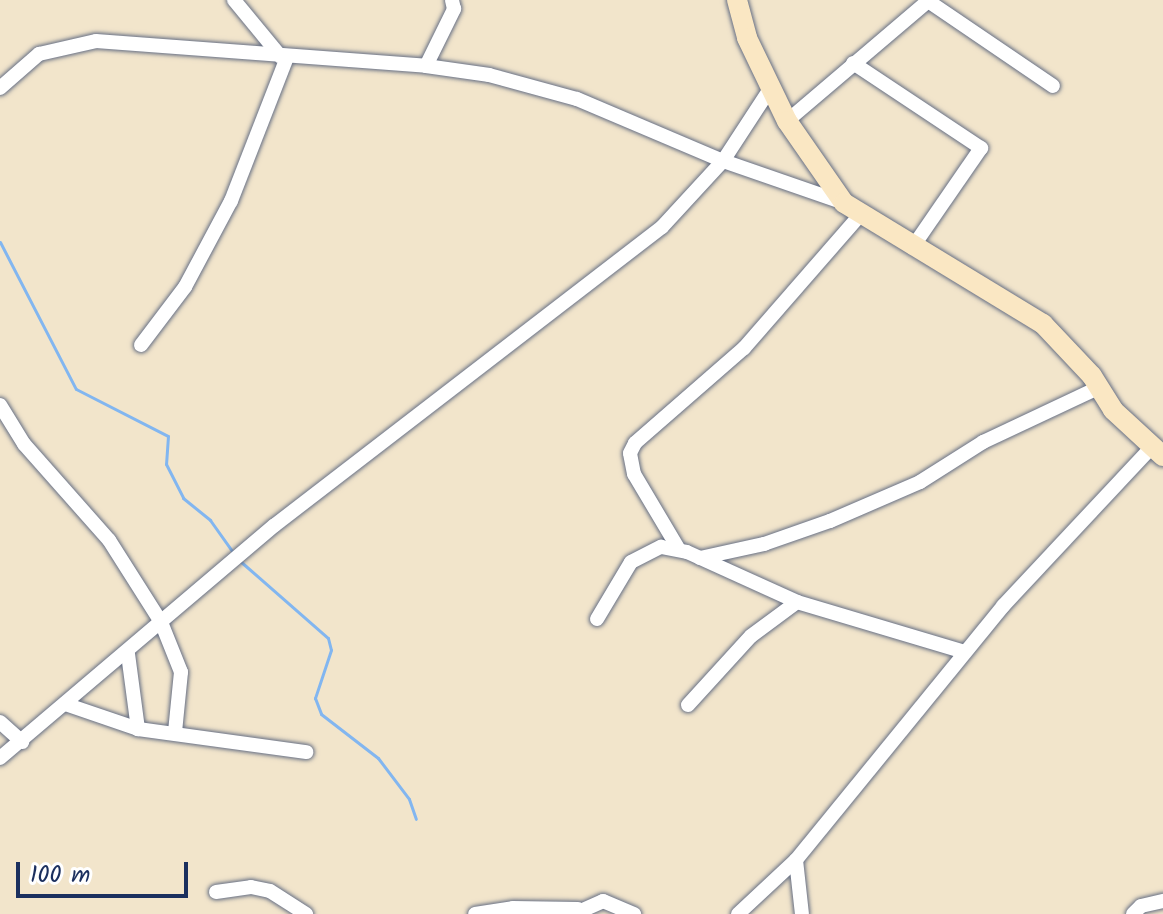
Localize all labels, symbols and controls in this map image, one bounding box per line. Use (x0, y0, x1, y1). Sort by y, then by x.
scale bar (20, 846, 192, 896)
text: 100 m (30, 856, 90, 895)

